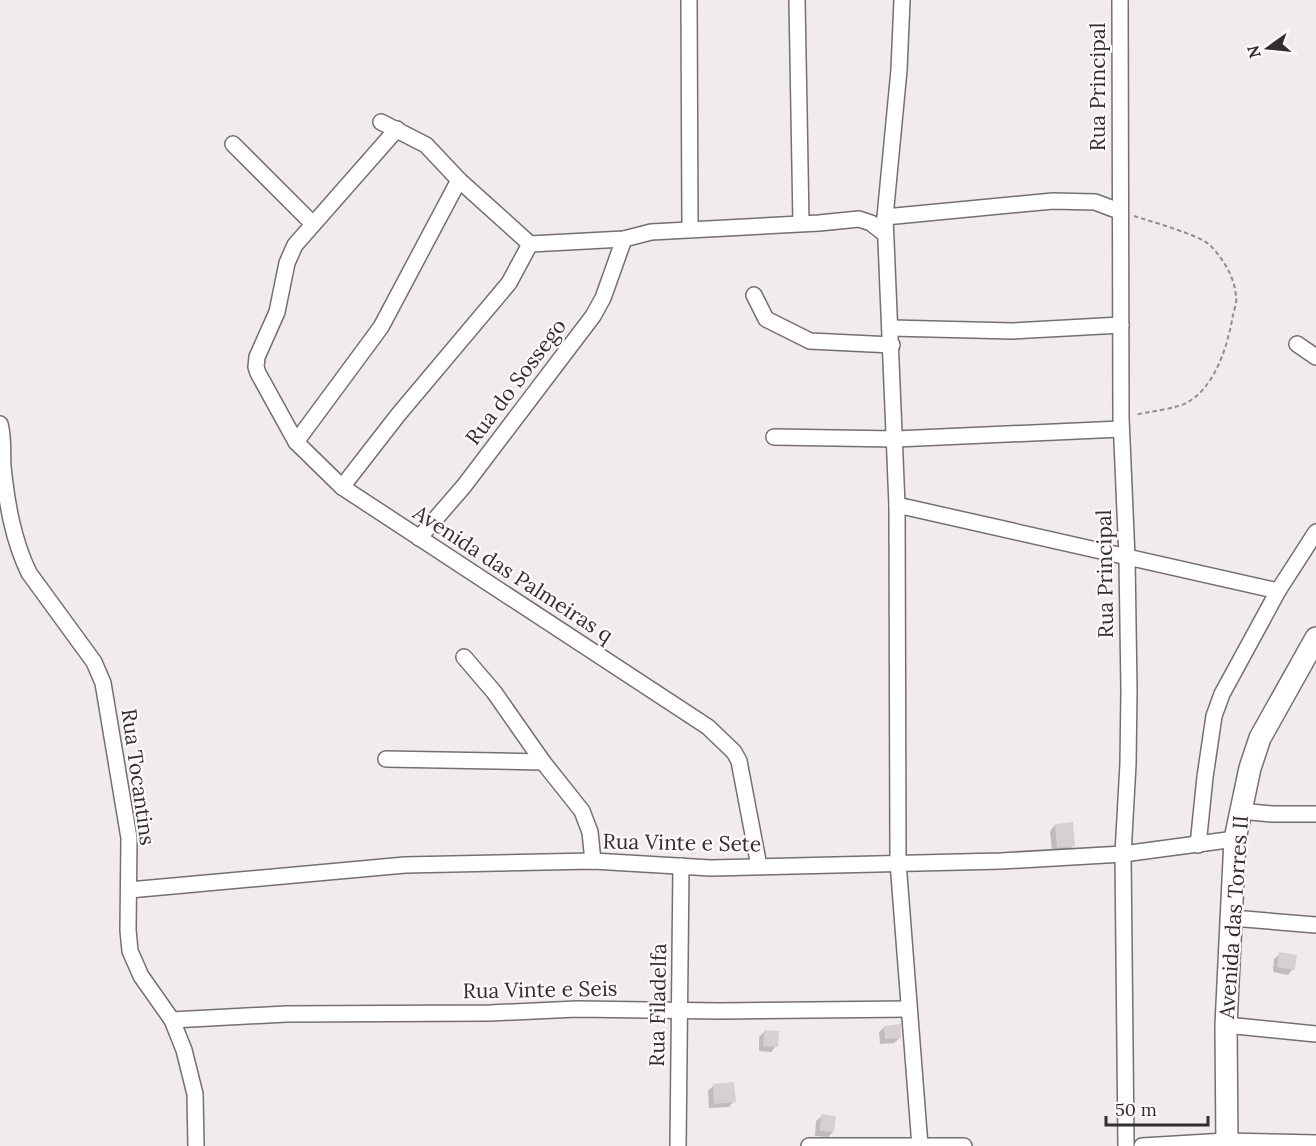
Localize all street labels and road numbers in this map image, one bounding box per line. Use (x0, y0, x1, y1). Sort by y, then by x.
street label: Rua Principal (1084, 23, 1111, 151)
street label: Rua do Sossego (459, 313, 572, 450)
street label: Avenida das Palmeiras q (407, 498, 618, 648)
street label: Rua Principal (1090, 509, 1119, 639)
street label: Rua Tocantins (116, 707, 161, 847)
street label: Avenida das Torres II (1213, 814, 1254, 1021)
street label: Rua Vinte e Sete (603, 828, 761, 857)
street label: Rua Filadelfa (643, 943, 672, 1067)
street label: Rua Vinte e Seis (462, 975, 618, 1004)

